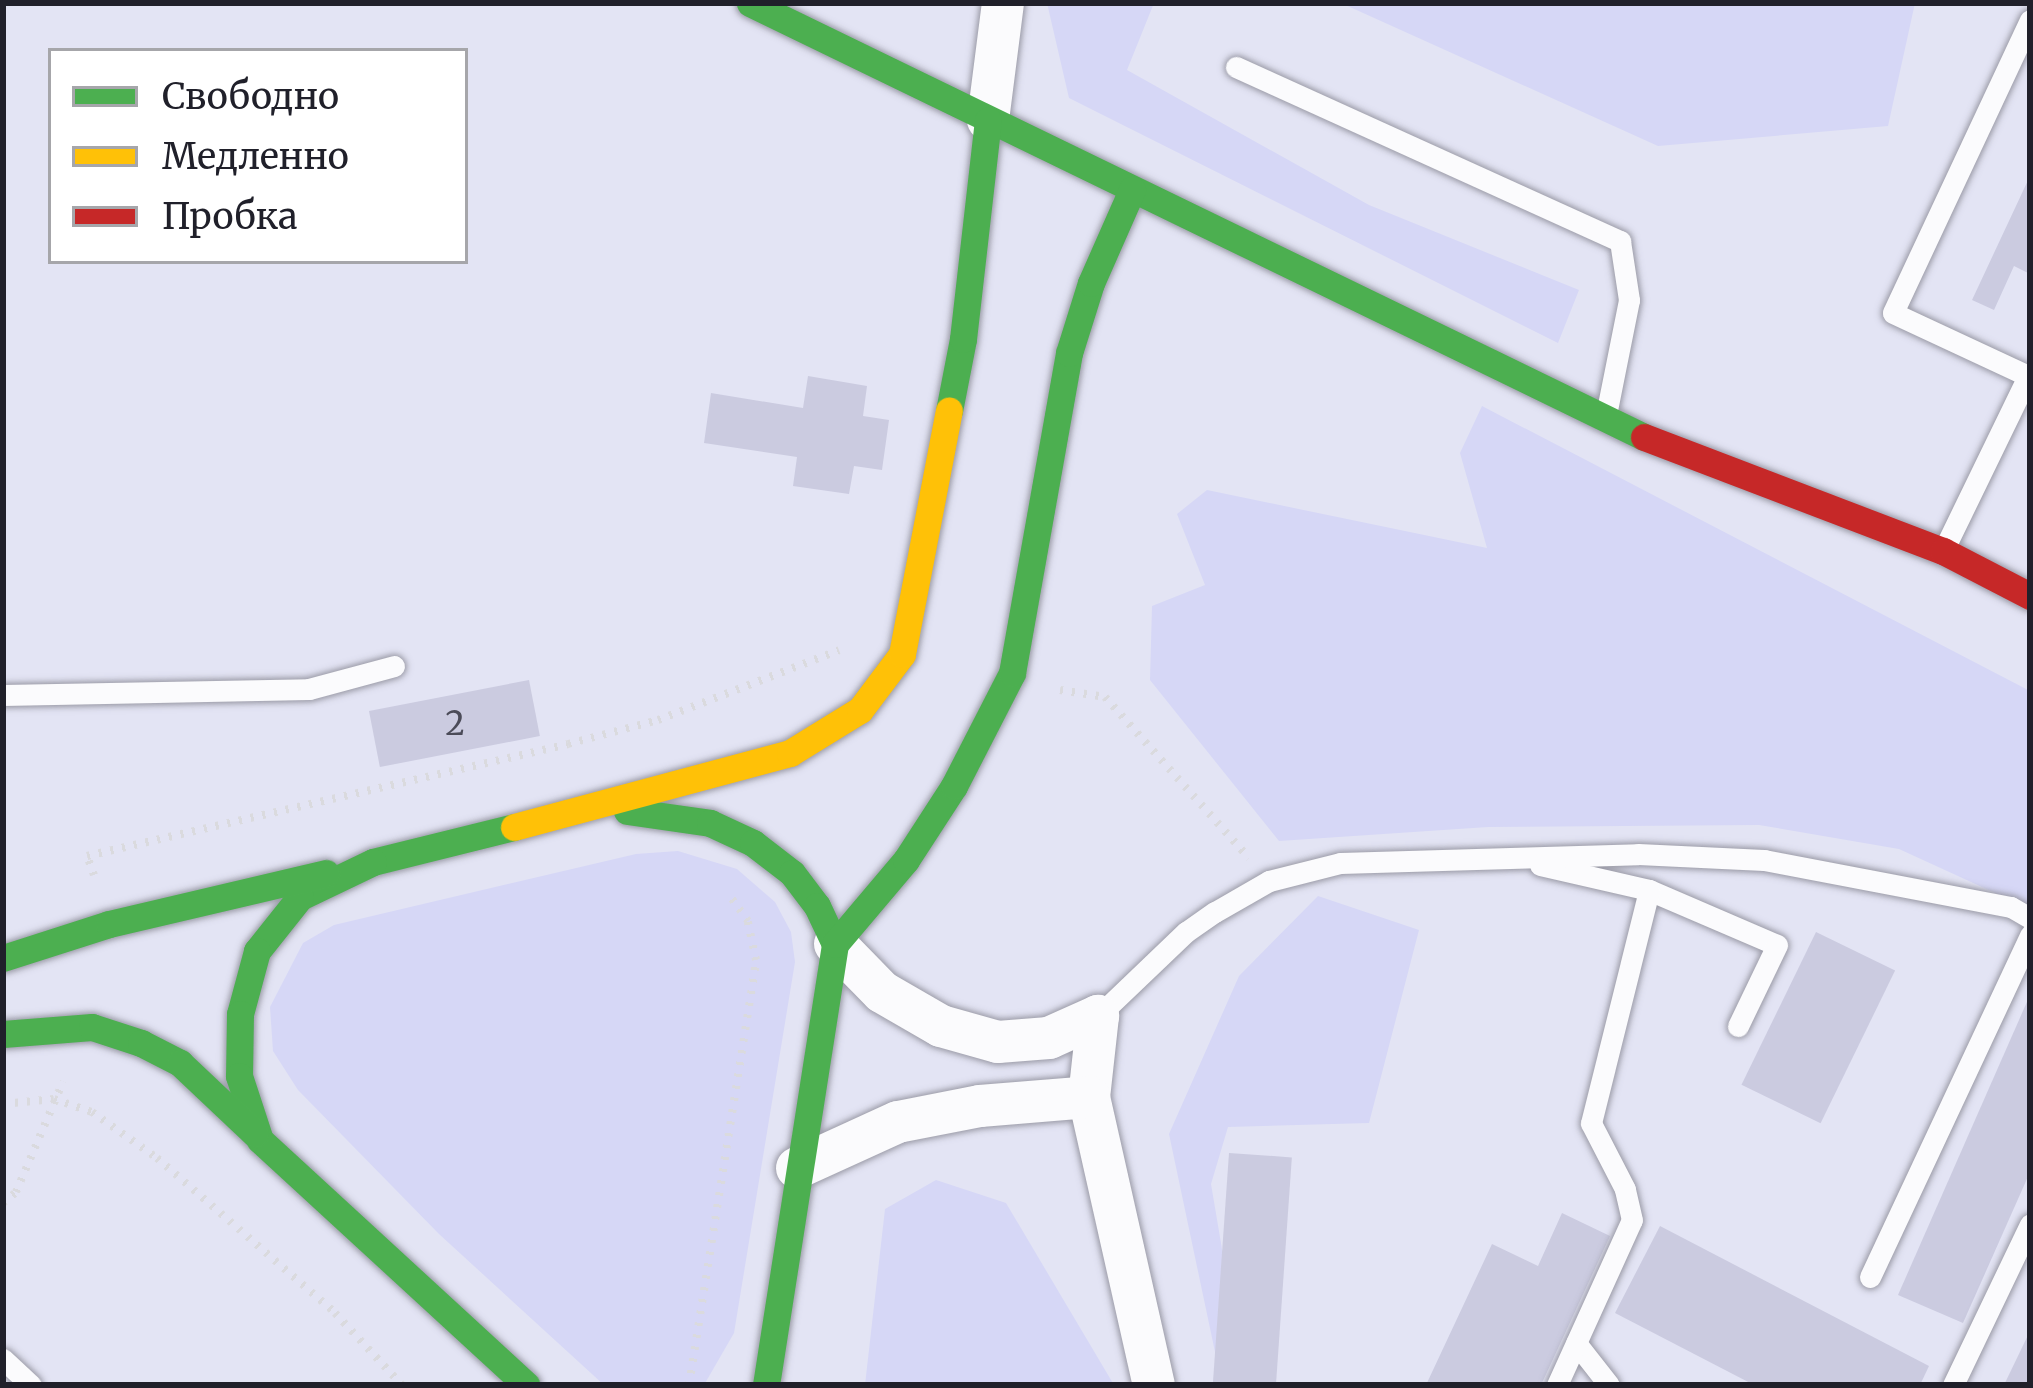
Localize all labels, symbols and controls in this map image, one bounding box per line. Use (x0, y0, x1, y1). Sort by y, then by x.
legend (48, 48, 468, 264)
text: Свободно (162, 74, 339, 119)
text: Медленно (162, 134, 349, 179)
text: Пробка (162, 194, 298, 239)
house number: 2 (445, 704, 465, 744)

